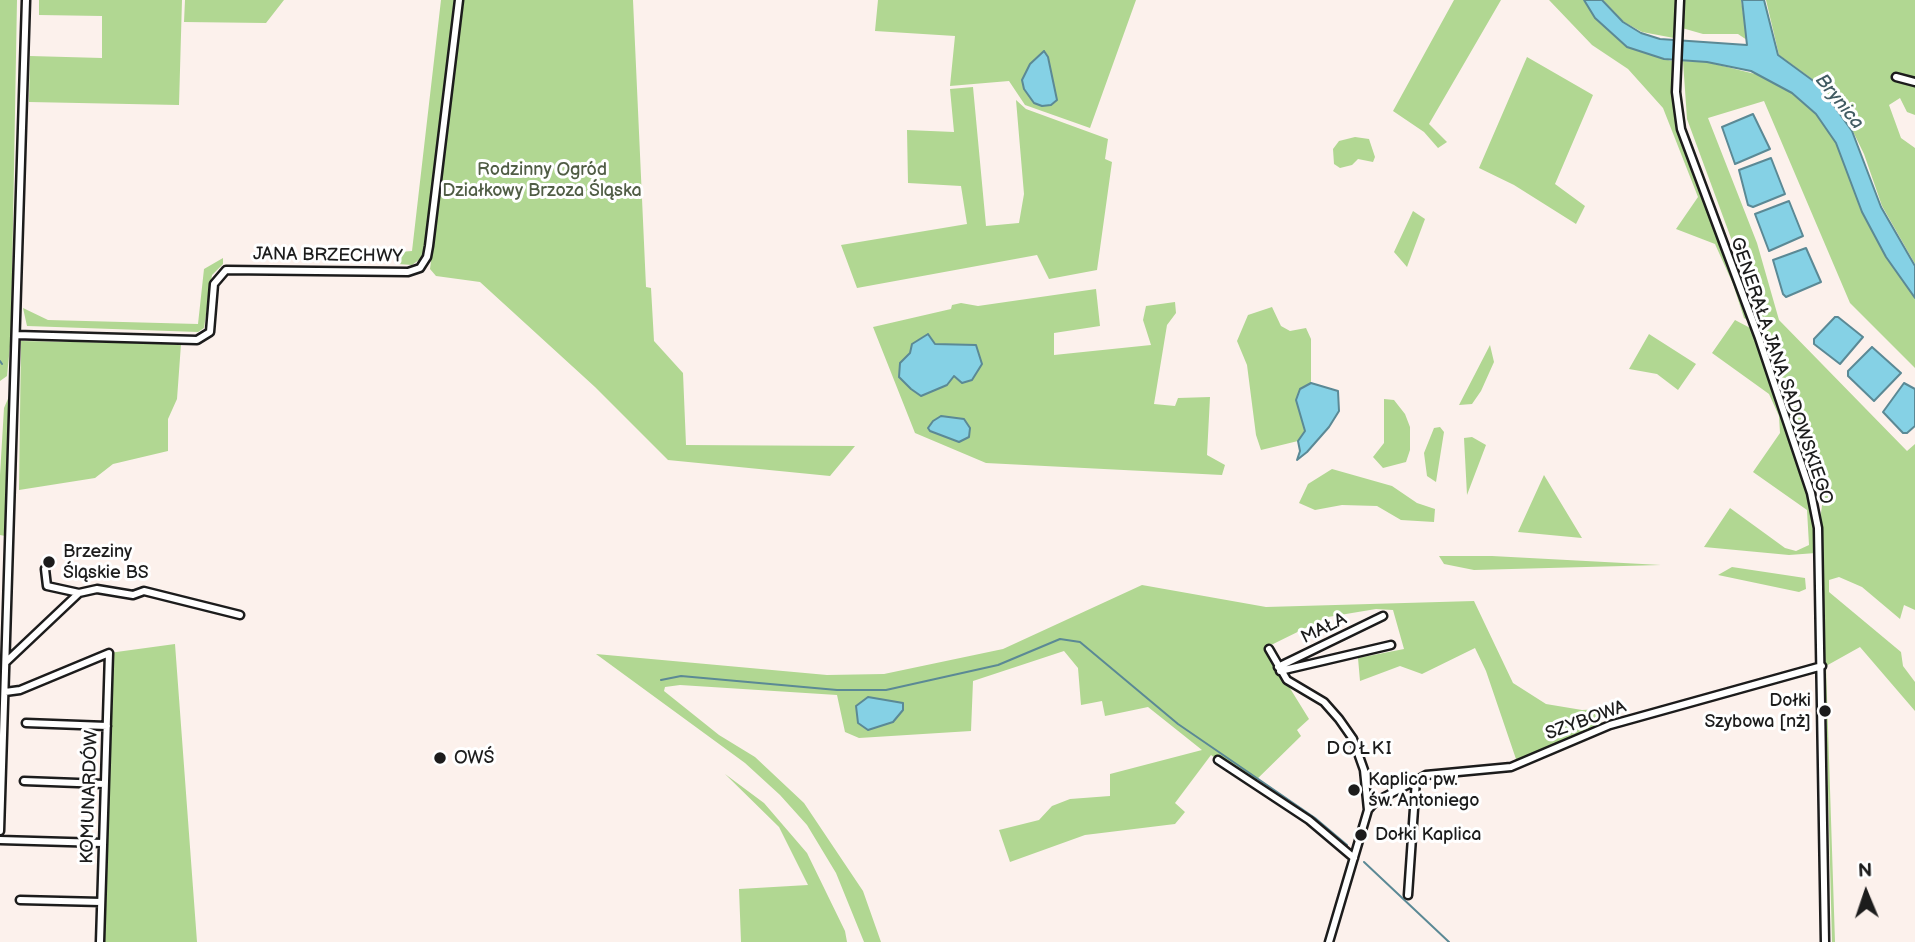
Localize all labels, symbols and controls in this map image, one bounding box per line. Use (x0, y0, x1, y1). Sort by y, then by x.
water label: Brynica (1810, 70, 1868, 134)
park label: Rodzinny Ogród Działkowy Brzoza Śląska (442, 159, 642, 202)
street label: GENERAŁA JANA SADOWSKIEGO (1725, 235, 1837, 507)
street label: JANA BRZECHWY (253, 244, 403, 268)
place label: Brzeziny Śląskie BS (63, 541, 149, 584)
marker: Brzeziny Śląskie BS (41, 554, 57, 570)
street label: MAŁA (1298, 609, 1350, 649)
place label: Dołki Szybowa [nż] (1704, 690, 1811, 732)
street label: SZYBOWA (1543, 696, 1629, 746)
marker: Dołki Szybowa [nż] (1817, 703, 1833, 719)
street label: KOMUNARDÓW (77, 730, 103, 864)
district label: DOŁKI (1327, 738, 1393, 760)
place label: OWŚ (454, 747, 494, 769)
marker: OWŚ (432, 750, 448, 766)
place label: Kaplica pw. św. Antoniego (1368, 769, 1479, 812)
marker: Kaplica pw. św. Antoniego (1346, 782, 1362, 798)
place label: Dołki Kaplica (1375, 824, 1482, 846)
marker: Dołki Kaplica (1353, 827, 1369, 843)
north arrow (1831, 858, 1901, 928)
text: N (1858, 860, 1873, 883)

